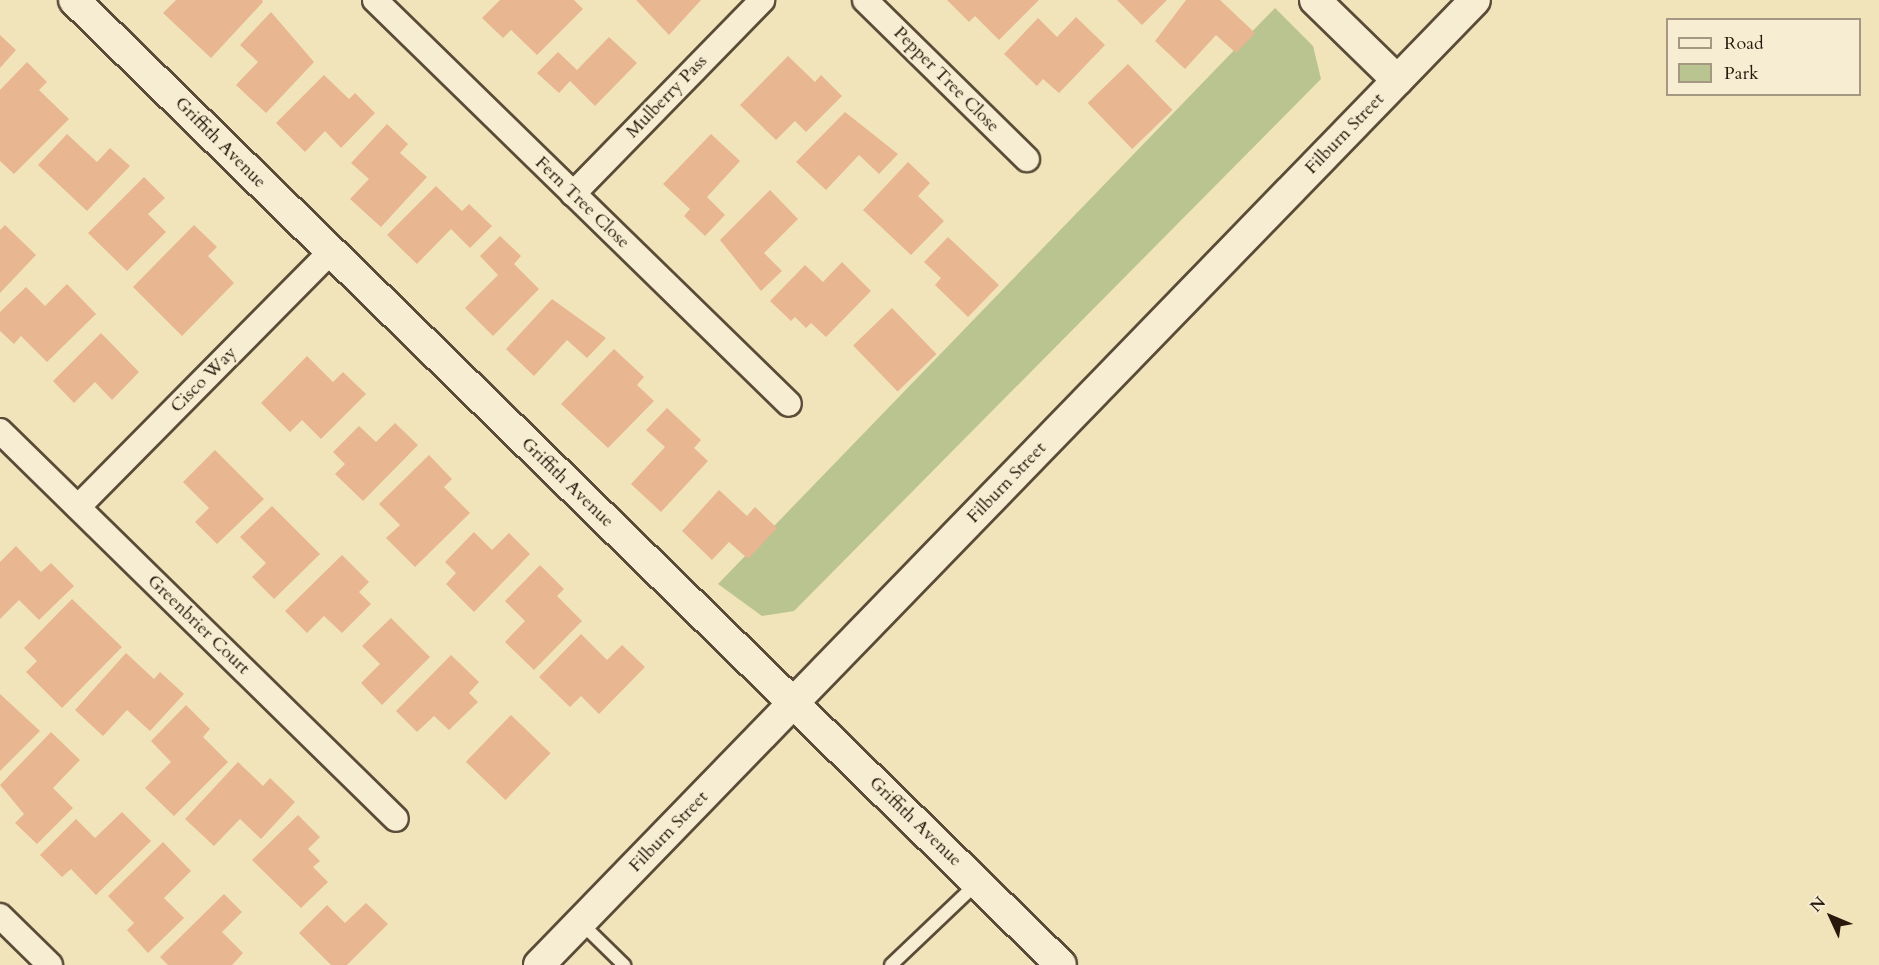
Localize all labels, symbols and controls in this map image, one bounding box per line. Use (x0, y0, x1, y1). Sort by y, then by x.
legend (1666, 18, 1861, 96)
street label: Pepper Tree Close (889, 23, 1003, 137)
text: Road (1724, 31, 1764, 56)
street label: Mulberry Pass (622, 51, 712, 143)
text: Park (1724, 61, 1759, 86)
street label: Filburn Street (1301, 89, 1389, 179)
street label: Griffith Avenue (170, 93, 270, 193)
street label: Fern Tree Close (530, 152, 634, 254)
street label: Cisco Way (166, 342, 242, 418)
street label: Griffith Avenue (516, 433, 618, 533)
street label: Filburn Street (963, 438, 1051, 528)
street label: Greenbrier Court (142, 571, 254, 679)
street label: Griffith Avenue (864, 772, 966, 872)
street label: Filburn Street (625, 787, 713, 877)
north arrow (1801, 887, 1861, 947)
text: N (1805, 892, 1831, 917)

